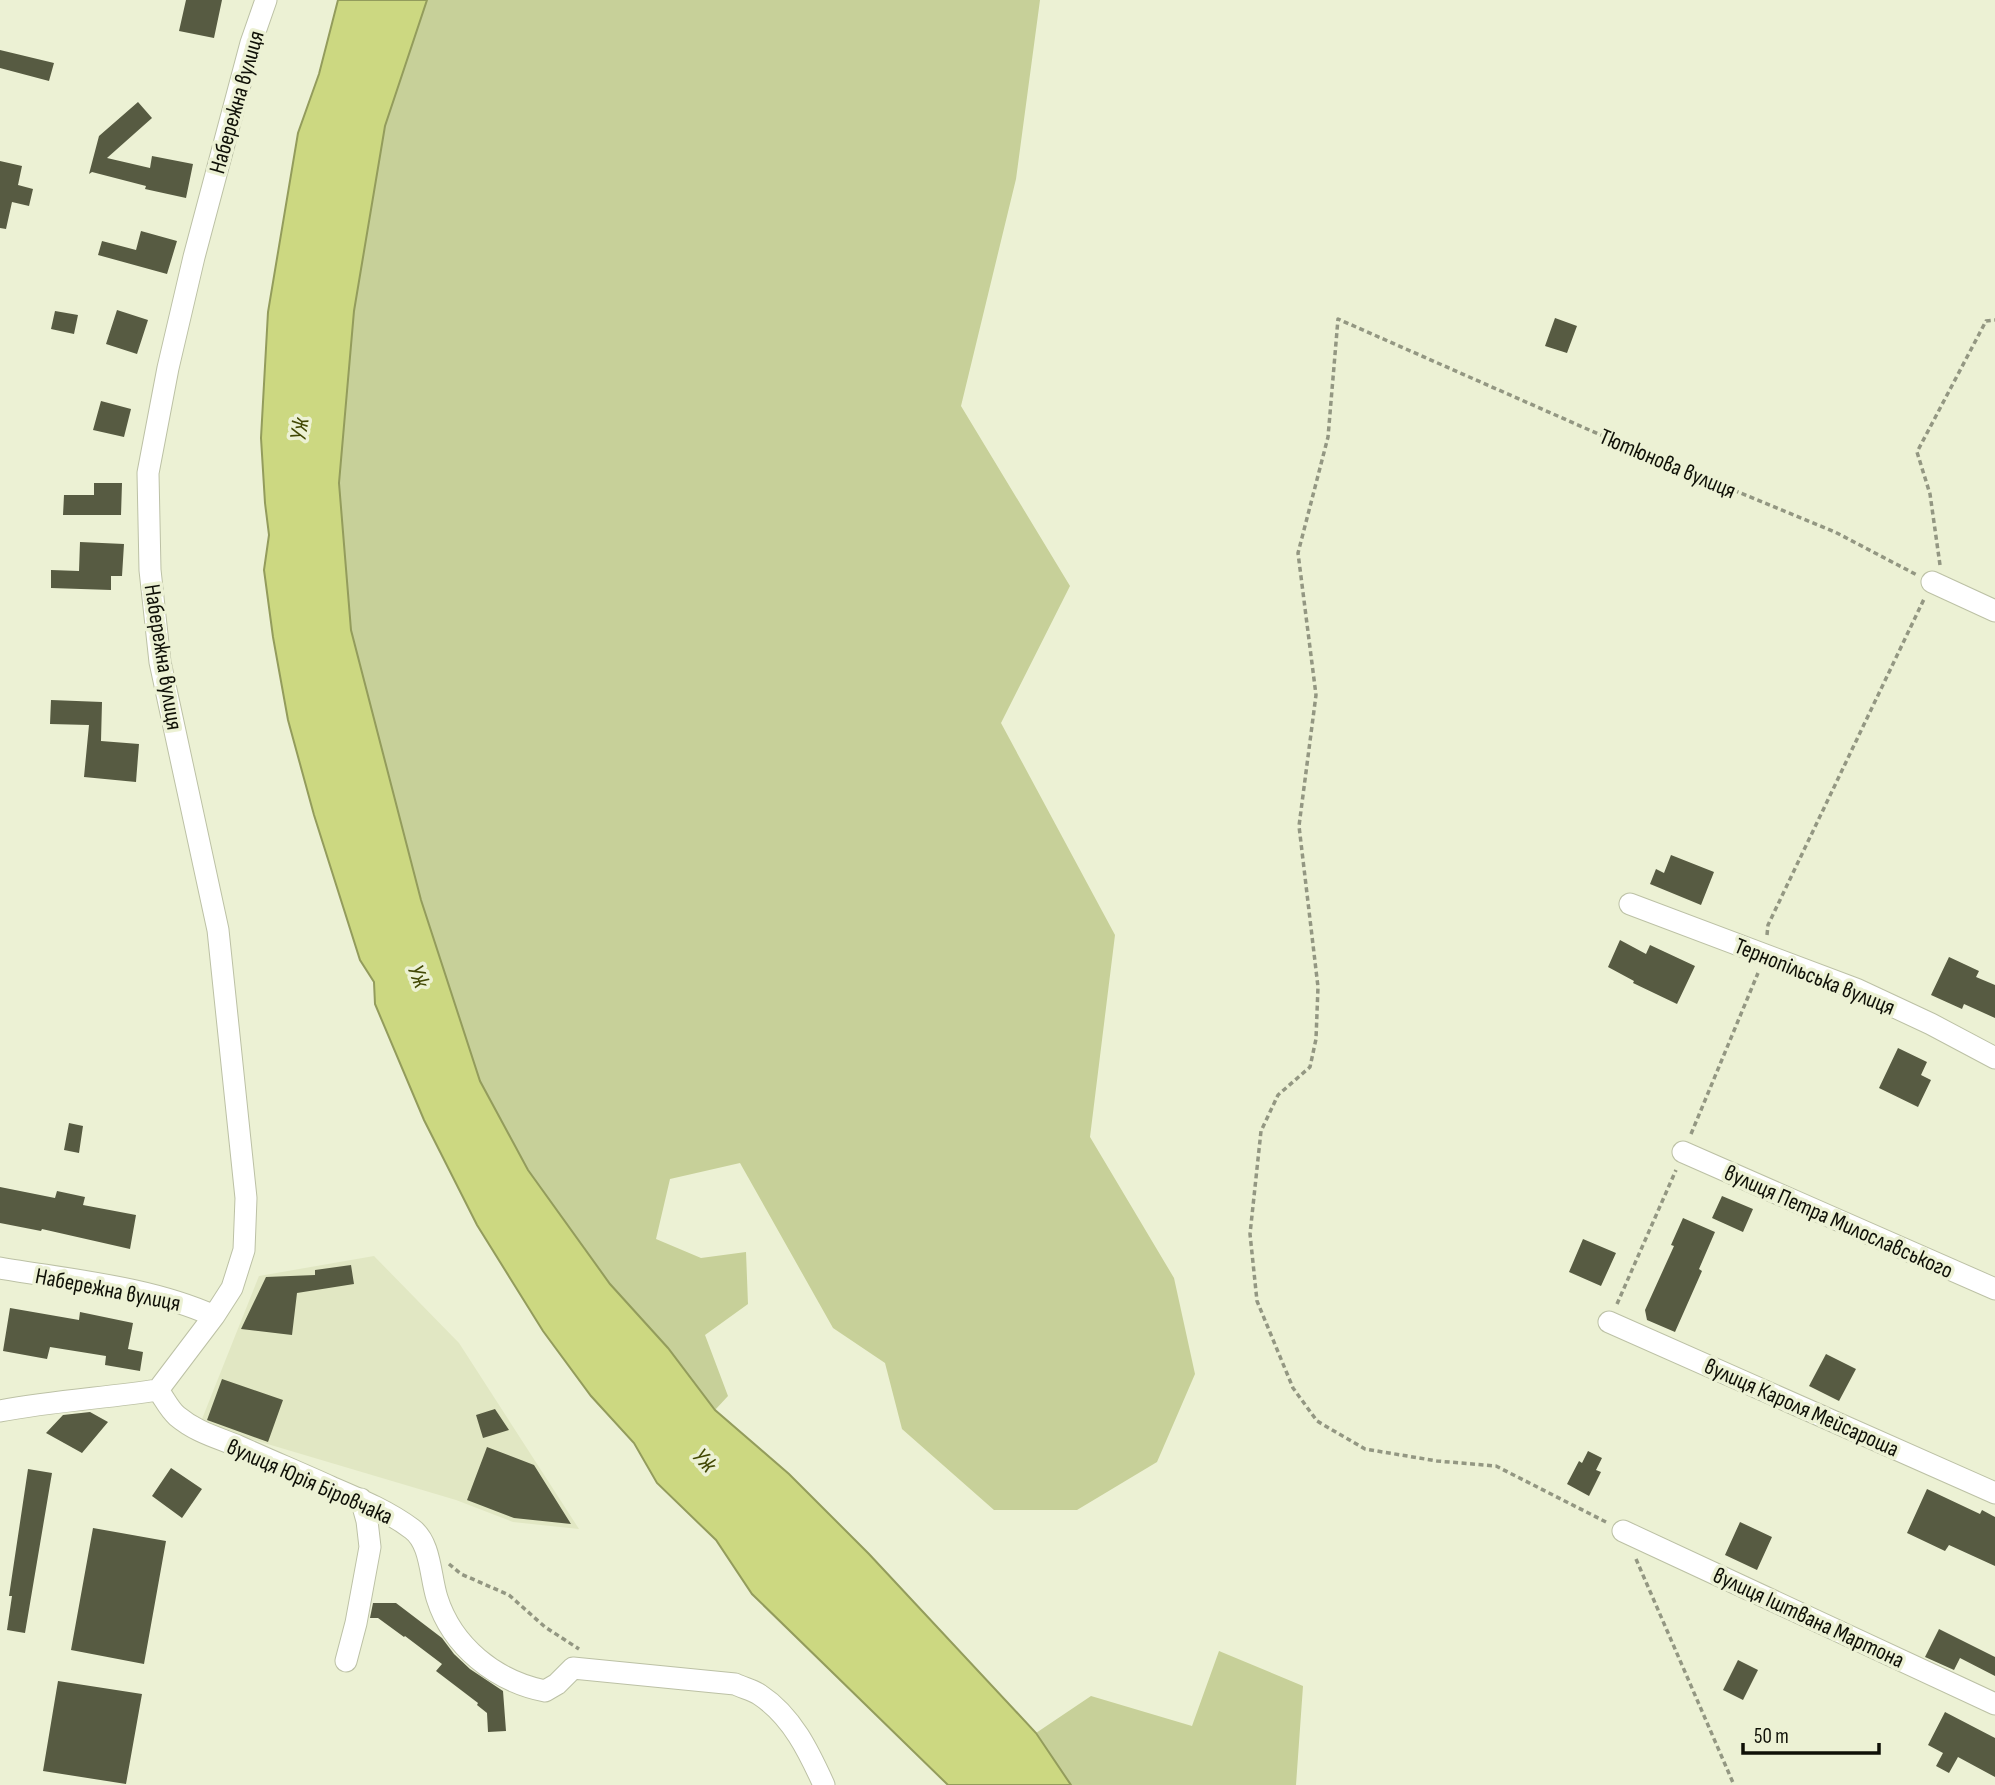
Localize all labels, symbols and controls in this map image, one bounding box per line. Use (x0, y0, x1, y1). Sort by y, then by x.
street label: Набережна вулиця (203, 28, 271, 177)
water label: Уж (283, 415, 316, 442)
street label: Тютюнова вулиця (1595, 423, 1740, 505)
street label: Набережна вулиця (138, 582, 188, 732)
street label: Тернопільська вулиця (1730, 932, 1899, 1022)
water label: Уж (401, 961, 437, 993)
street label: вулиця Петра Милославського (1720, 1159, 1957, 1285)
street label: Набережна вулиця (33, 1262, 183, 1318)
street label: вулиця Кароля Мейсароша (1700, 1352, 1903, 1463)
street label: вулиця Юрія Біровчака (222, 1433, 397, 1531)
water label: Уж (686, 1442, 724, 1479)
street label: вулиця Іштвана Мартона (1709, 1561, 1909, 1674)
scale bar (1743, 1712, 1880, 1756)
text: 50 m (1754, 1724, 1789, 1749)

